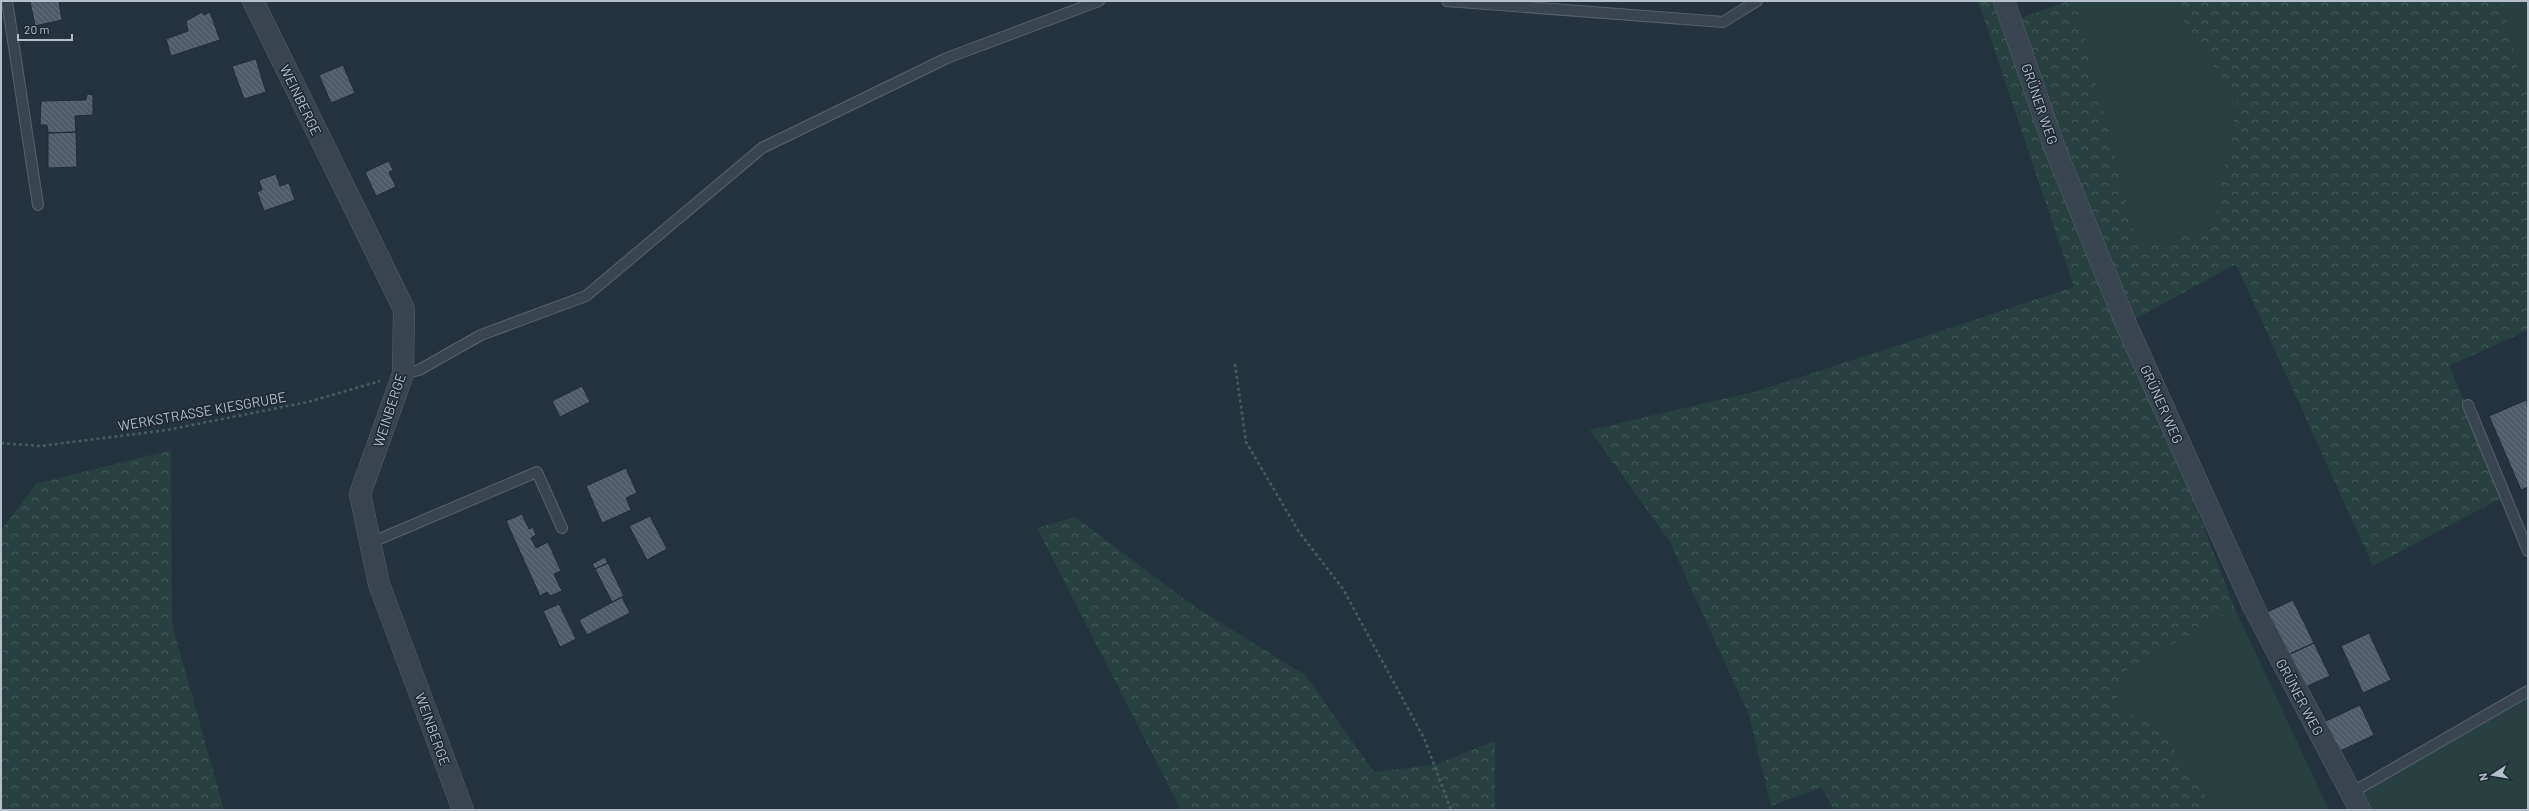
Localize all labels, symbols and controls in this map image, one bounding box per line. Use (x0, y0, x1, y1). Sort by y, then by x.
scale bar (18, 16, 72, 42)
text: 20 m (24, 22, 50, 36)
street label: GRÜNER WEG (2018, 61, 2062, 147)
street label: WEINBERGE (277, 62, 325, 138)
street label: GRÜNER WEG (2137, 362, 2187, 446)
street label: WEINBERGE (369, 371, 409, 449)
street label: WERKSTRASSE KIESGRUBE (117, 388, 287, 434)
street label: GRÜNER WEG (2273, 656, 2327, 738)
street label: WEINBERGE (412, 690, 454, 768)
north arrow (2473, 755, 2513, 795)
text: N (2476, 772, 2490, 782)

